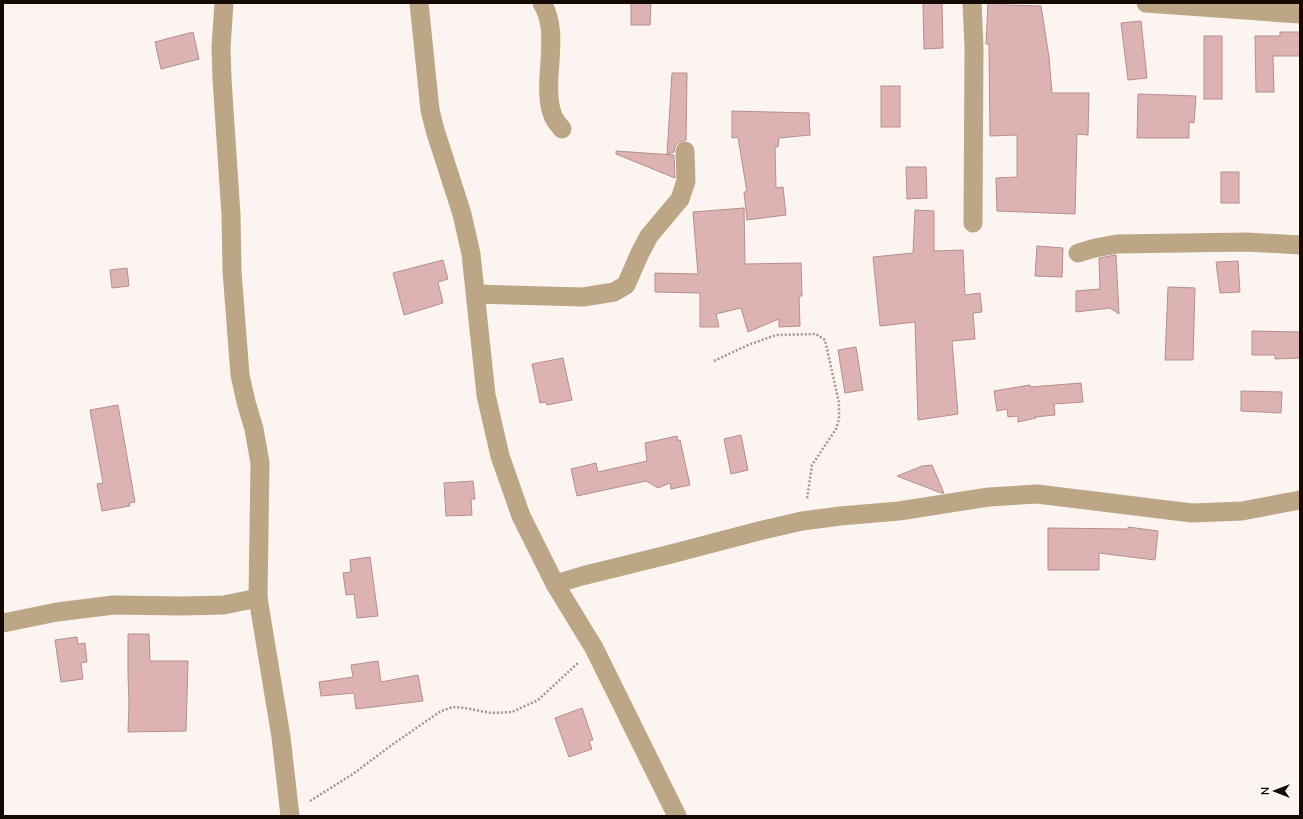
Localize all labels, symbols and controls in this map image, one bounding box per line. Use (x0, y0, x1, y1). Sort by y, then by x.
north arrow (1255, 771, 1295, 811)
text: N (1258, 787, 1271, 795)

